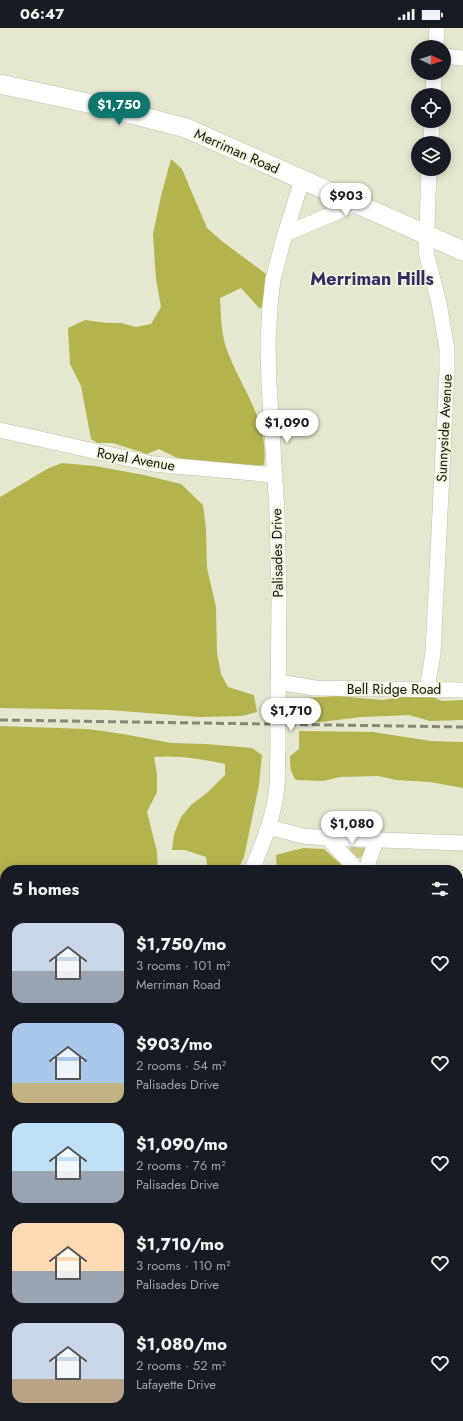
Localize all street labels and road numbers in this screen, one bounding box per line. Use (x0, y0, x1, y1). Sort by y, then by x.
street label: Merriman Road (191, 123, 283, 179)
street label: Sunnyside Avenue (431, 374, 457, 482)
street label: Royal Avenue (95, 442, 177, 476)
street label: Palisades Drive (266, 508, 288, 598)
street label: Bell Ridge Road (347, 679, 441, 699)

